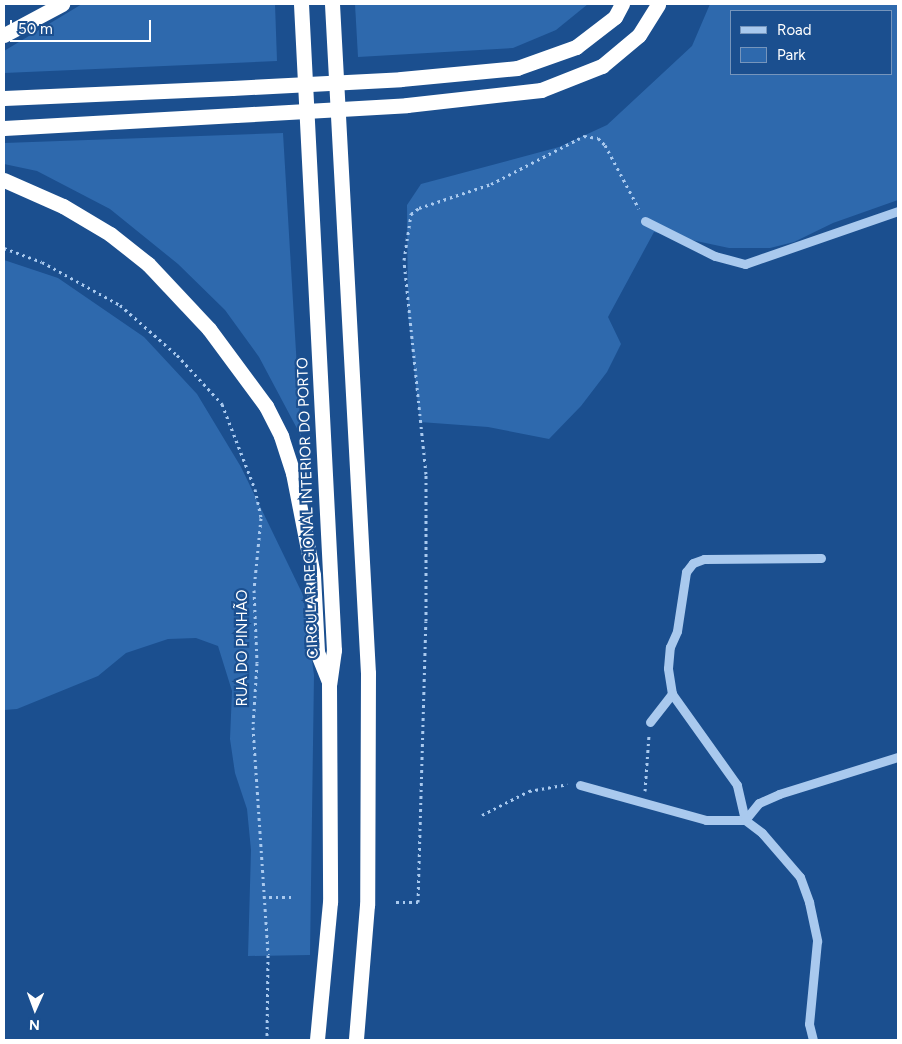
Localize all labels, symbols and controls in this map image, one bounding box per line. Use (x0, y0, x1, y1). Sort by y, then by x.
scale bar (12, 10, 154, 42)
legend (730, 10, 892, 75)
text: 50 m (18, 20, 53, 38)
text: Road (777, 21, 812, 39)
text: Park (777, 46, 806, 64)
street label: CIRCULAR REGIONAL INTERIOR DO PORTO (294, 357, 322, 659)
street label: RUA DO PINHÃO (234, 590, 252, 706)
north arrow (10, 984, 60, 1034)
text: N (29, 1016, 40, 1033)

